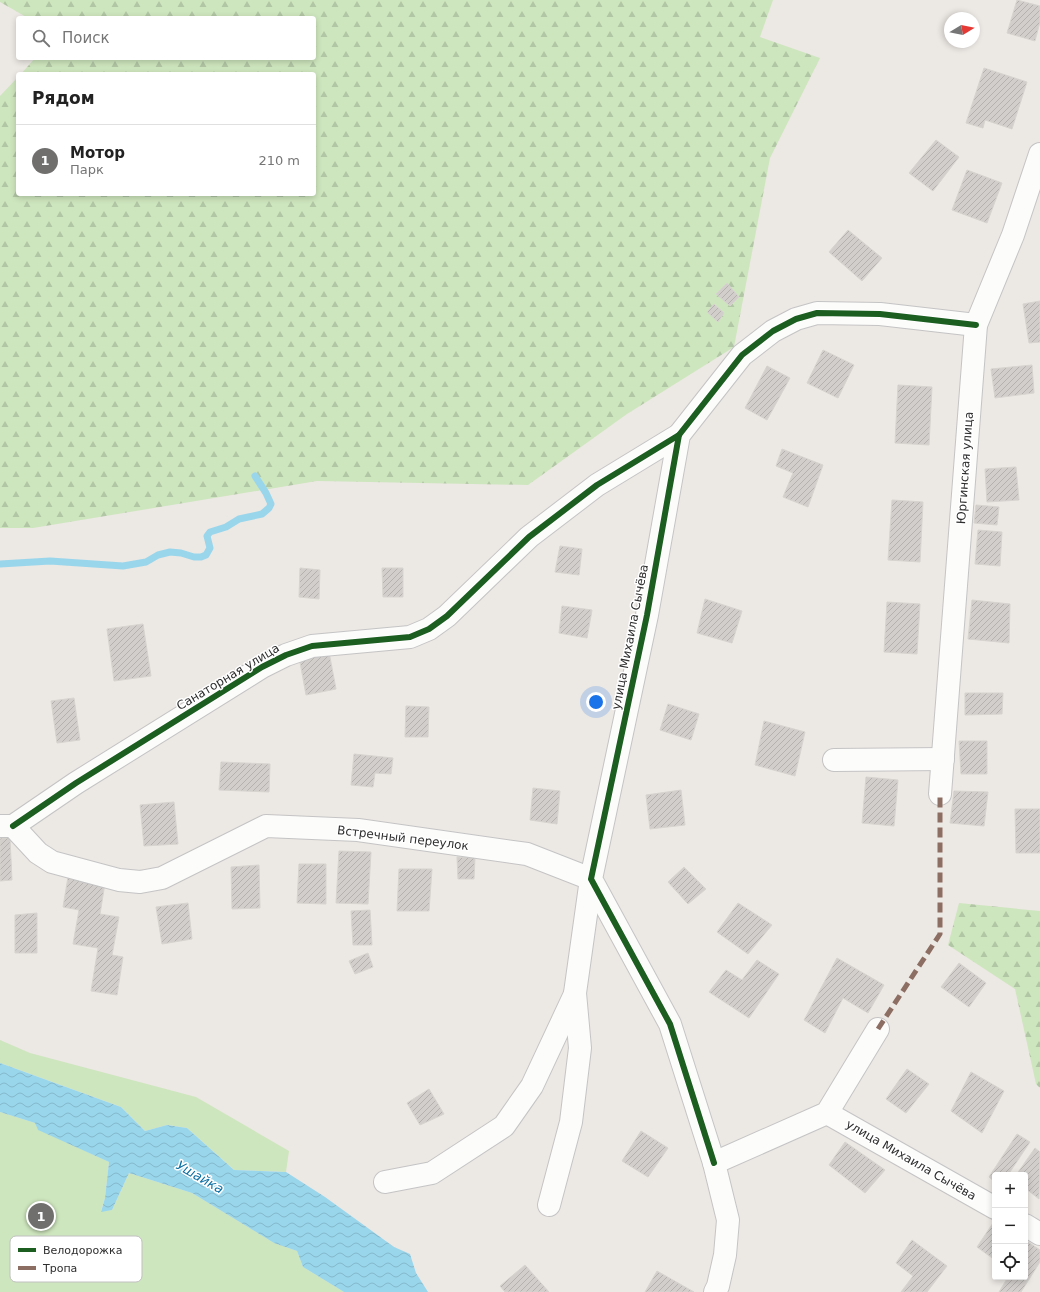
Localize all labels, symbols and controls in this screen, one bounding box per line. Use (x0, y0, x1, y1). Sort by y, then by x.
north arrow (944, 12, 980, 48)
search box (16, 16, 316, 60)
icon: search (30, 27, 52, 49)
text: Поиск (62, 29, 110, 47)
text: Рядом (32, 88, 95, 108)
text: Мотор (70, 144, 125, 162)
text: 1 (40, 153, 50, 168)
text: 210 m (258, 153, 300, 168)
text: Парк (70, 162, 104, 177)
street label: Юргинская улица (954, 411, 976, 525)
street label: улица Михаила Сычёва (609, 563, 651, 711)
street label: Санаторная улица (174, 641, 282, 713)
your location (586, 692, 606, 712)
street label: Встречный переулок (336, 823, 470, 853)
street label: улица Михаила Сычёва (843, 1117, 979, 1203)
water label: Ушайка (174, 1157, 226, 1197)
map controls (992, 1172, 1028, 1280)
button: + (992, 1172, 1028, 1208)
pin: 1 (28, 1201, 54, 1231)
button: − (992, 1208, 1028, 1244)
legend (10, 1236, 142, 1282)
text: Велодорожка (43, 1244, 122, 1257)
button: locate (992, 1244, 1028, 1280)
text: Тропа (42, 1262, 77, 1275)

